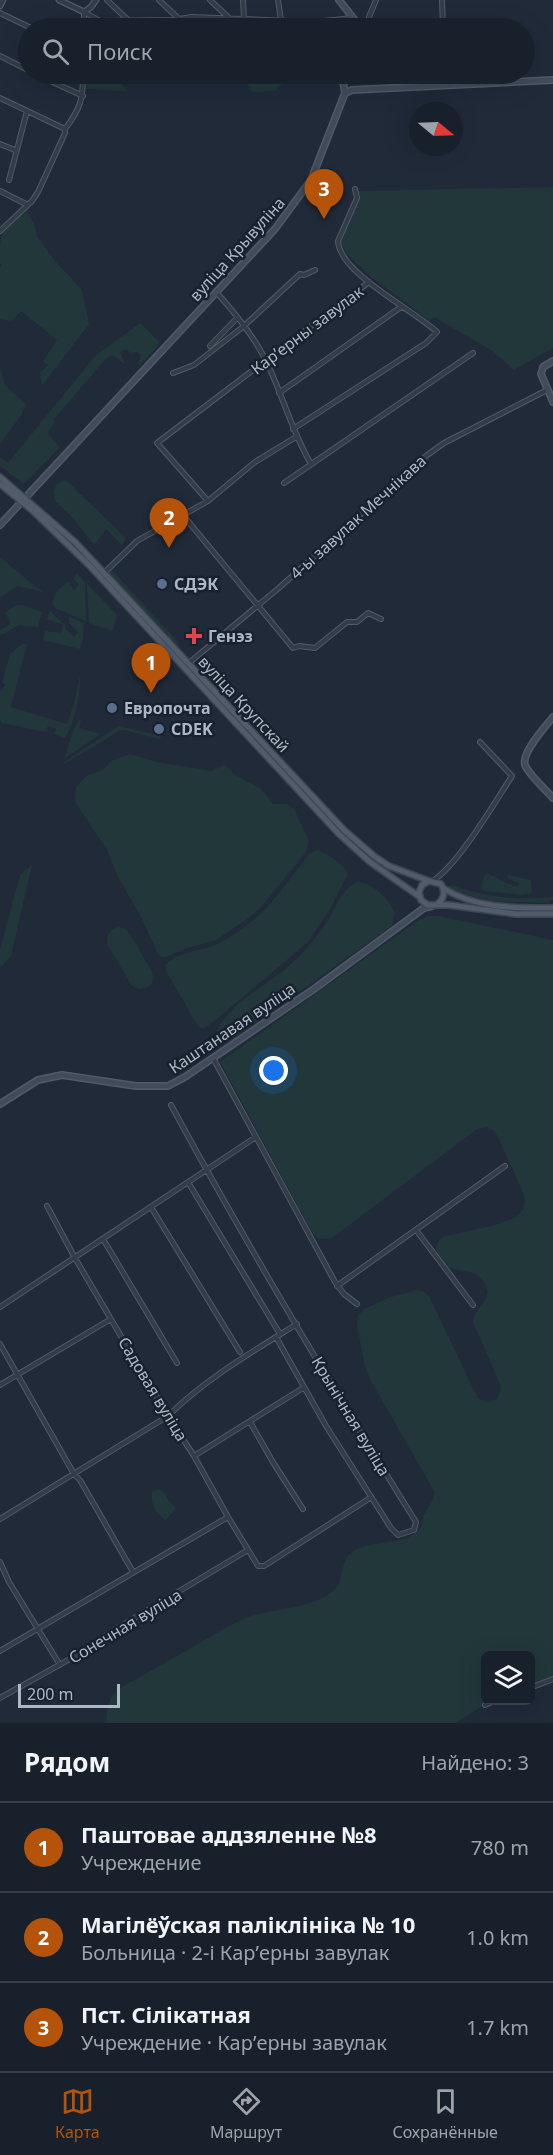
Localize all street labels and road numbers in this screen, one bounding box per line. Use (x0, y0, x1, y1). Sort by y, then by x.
street label: вуліца Крывуліна (184, 192, 290, 306)
street label: Карʼерны завулак (246, 280, 368, 380)
street label: 4-ы завулак Мечнікава (285, 450, 431, 584)
street label: вуліца Крупскай (193, 651, 295, 757)
street label: Каштанавая вуліца (165, 978, 299, 1078)
street label: Садовая вуліца (113, 1333, 193, 1445)
street label: Крынічная вуліца (307, 1352, 395, 1480)
street label: Сонечная вуліца (64, 1584, 186, 1668)

